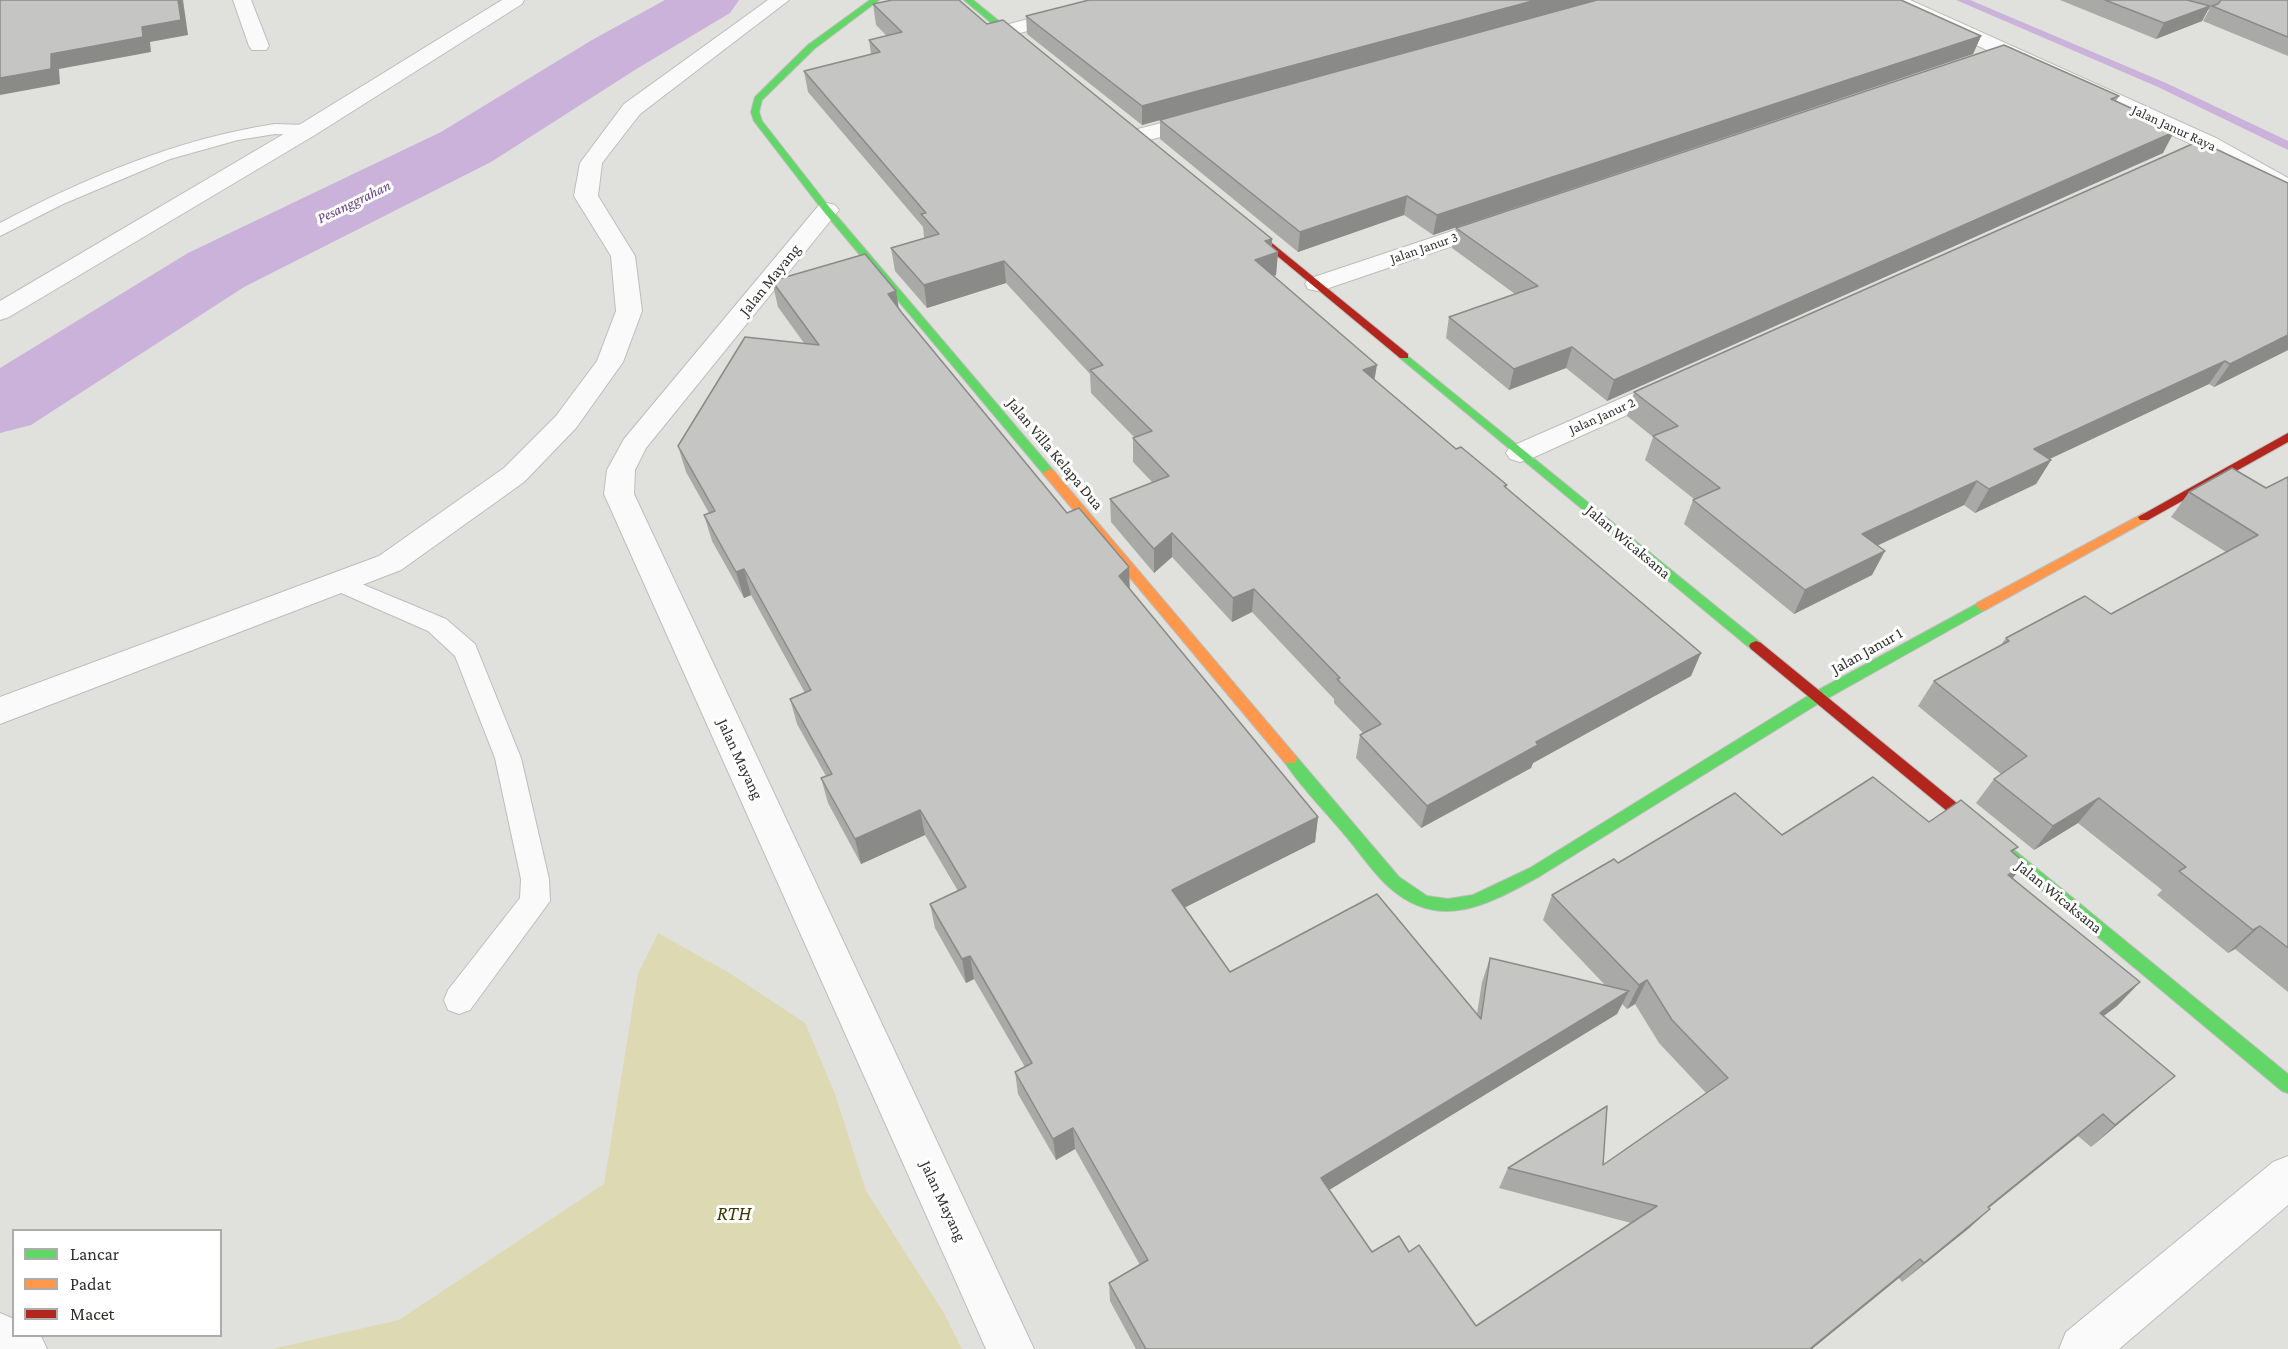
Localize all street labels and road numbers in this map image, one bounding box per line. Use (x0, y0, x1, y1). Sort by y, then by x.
street label: Jalan Janur Raya (2129, 101, 2219, 155)
street label: Jalan Janur 3 (1388, 229, 1460, 267)
street label: Jalan Mayang (735, 240, 805, 320)
street label: Jalan Villa Kelapa Dua (1003, 394, 1107, 514)
street label: Jalan Janur 2 (1566, 394, 1638, 438)
street label: Jalan Wicaksana (1582, 501, 1674, 583)
street label: Jalan Janur 1 (1828, 624, 1906, 678)
street label: Jalan Mayang (713, 716, 767, 802)
street label: Jalan Wicaksana (2012, 856, 2106, 938)
street label: Jalan Mayang (916, 1158, 970, 1244)

